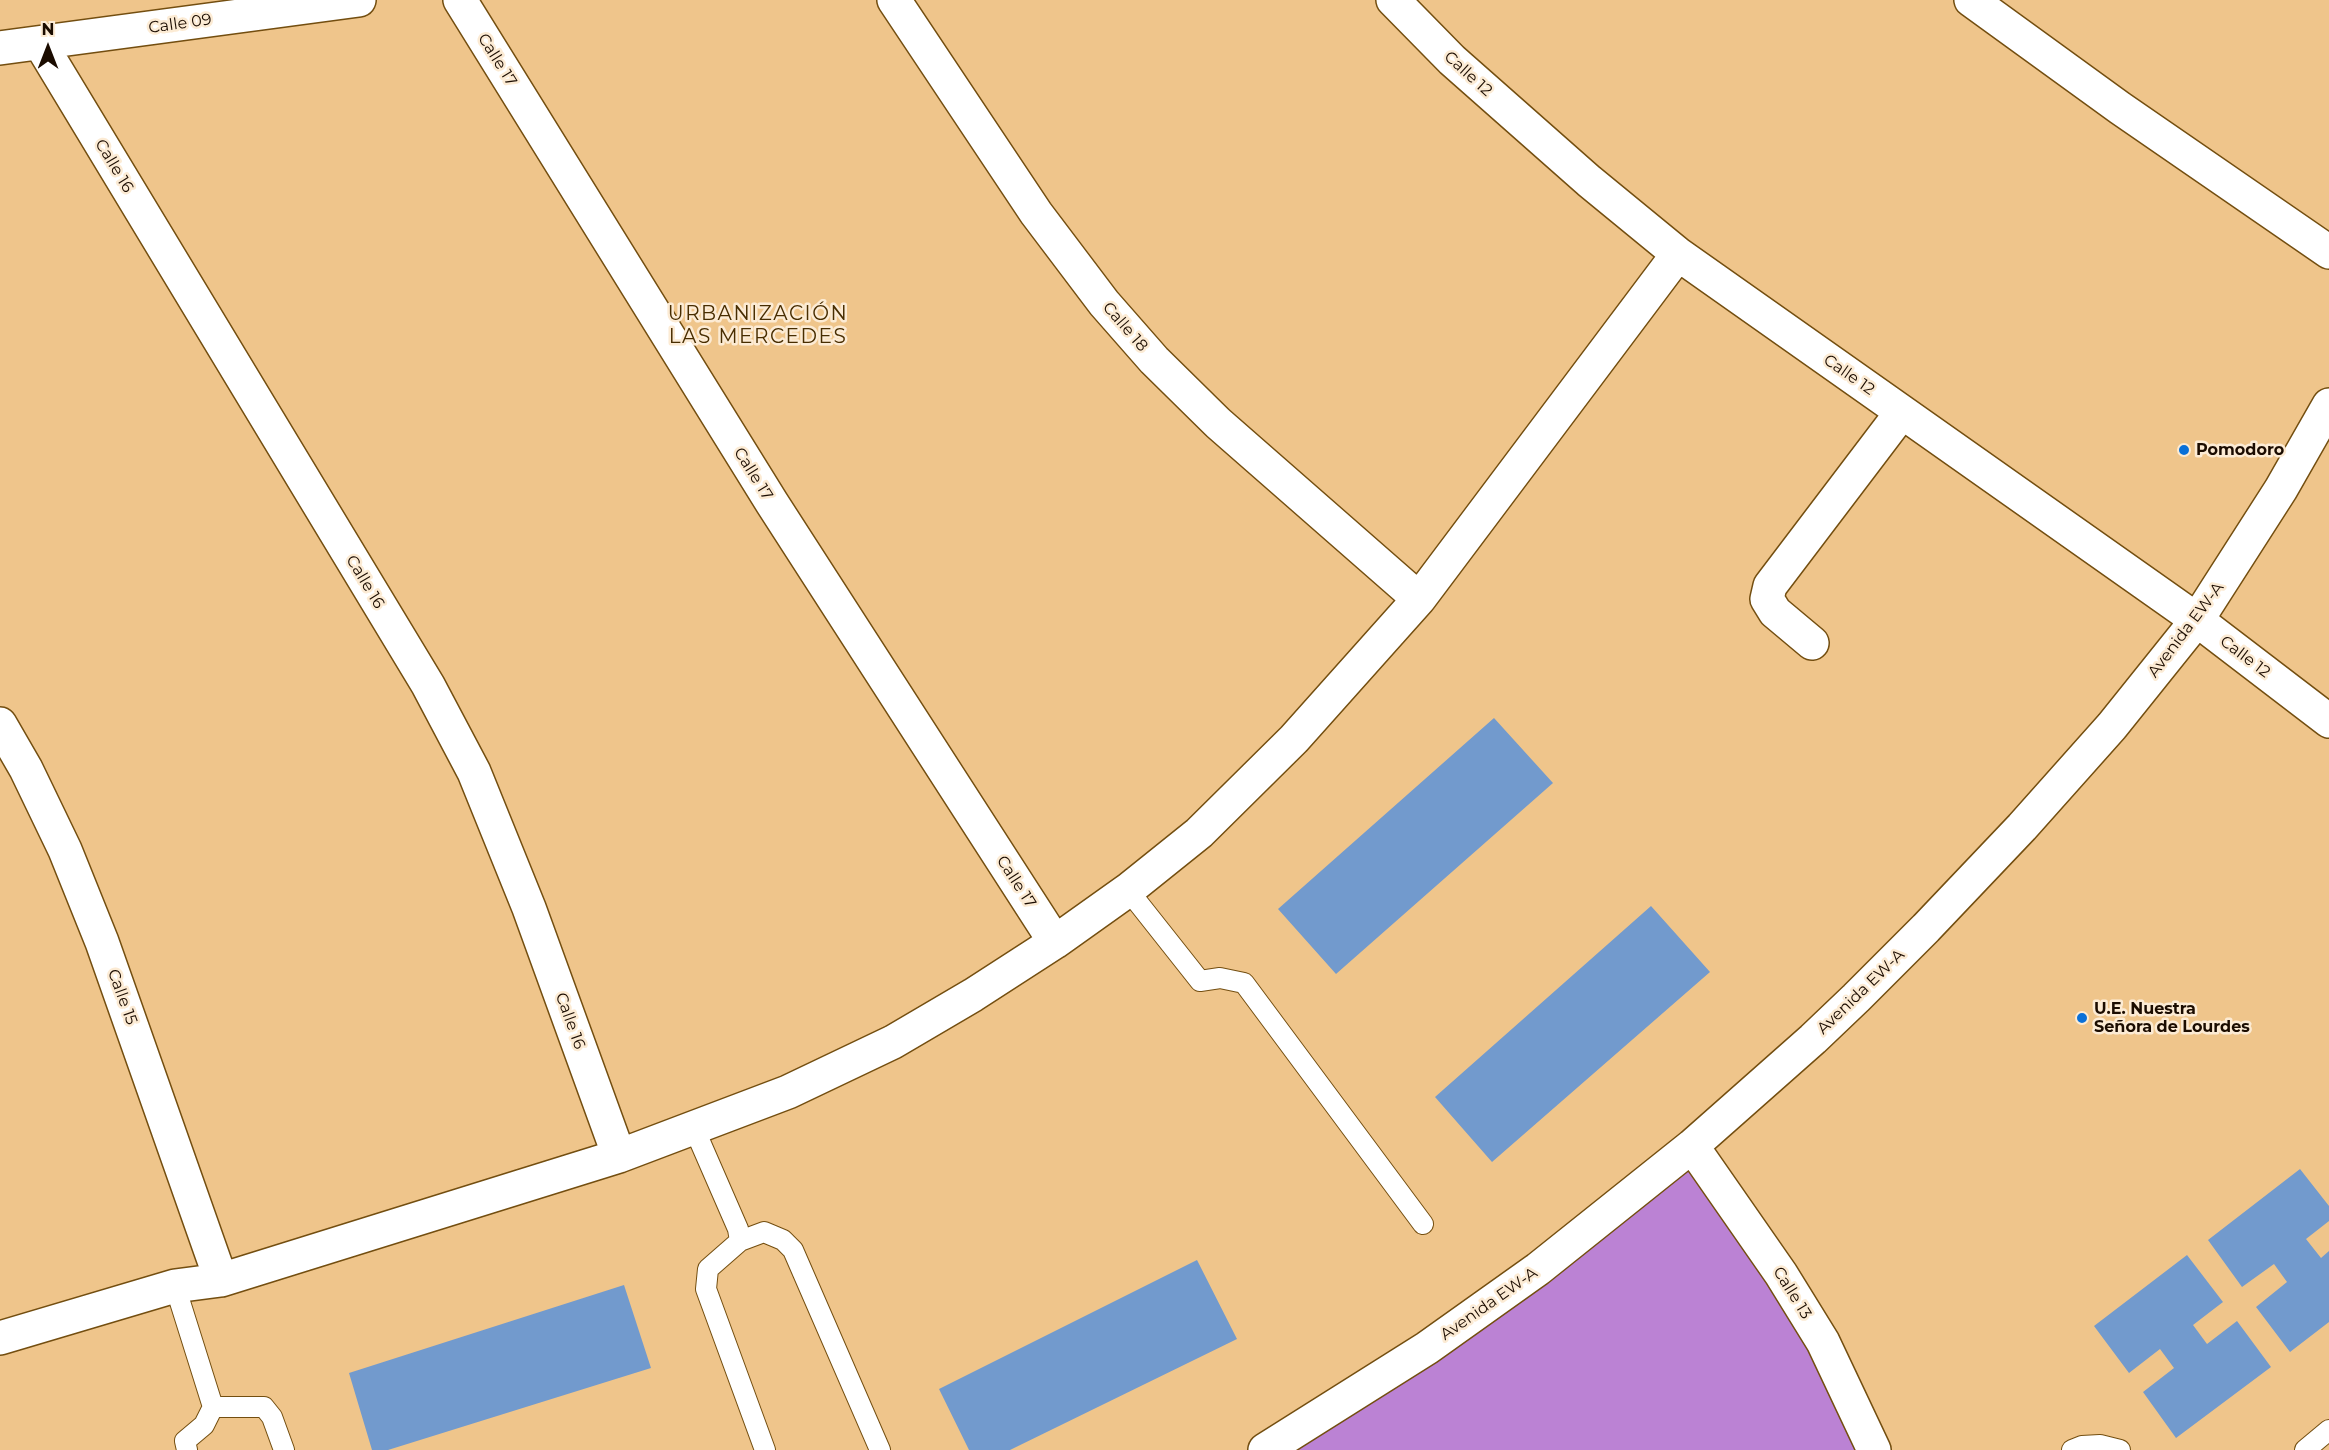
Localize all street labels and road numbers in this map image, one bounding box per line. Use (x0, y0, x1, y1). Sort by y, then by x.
street label: Calle 09 (147, 10, 213, 38)
street label: Calle 17 (473, 30, 521, 90)
street label: Calle 12 (1440, 47, 1496, 101)
street label: Calle 16 (91, 136, 137, 196)
street label: Calle 18 (1098, 298, 1152, 356)
street label: Calle 12 (1820, 351, 1878, 399)
street label: Calle 17 (729, 444, 777, 504)
street label: Calle 16 (342, 552, 388, 612)
street label: Avenida EW-A (2144, 579, 2228, 681)
street label: Calle 12 (2216, 632, 2274, 682)
street label: Calle 17 (992, 852, 1040, 912)
street label: Avenida EW-A (1813, 945, 1909, 1039)
street label: Calle 15 (103, 966, 141, 1028)
street label: Calle 16 (551, 990, 589, 1052)
street label: Avenida EW-A (1437, 1263, 1541, 1345)
street label: Calle 13 (1769, 1263, 1815, 1323)

